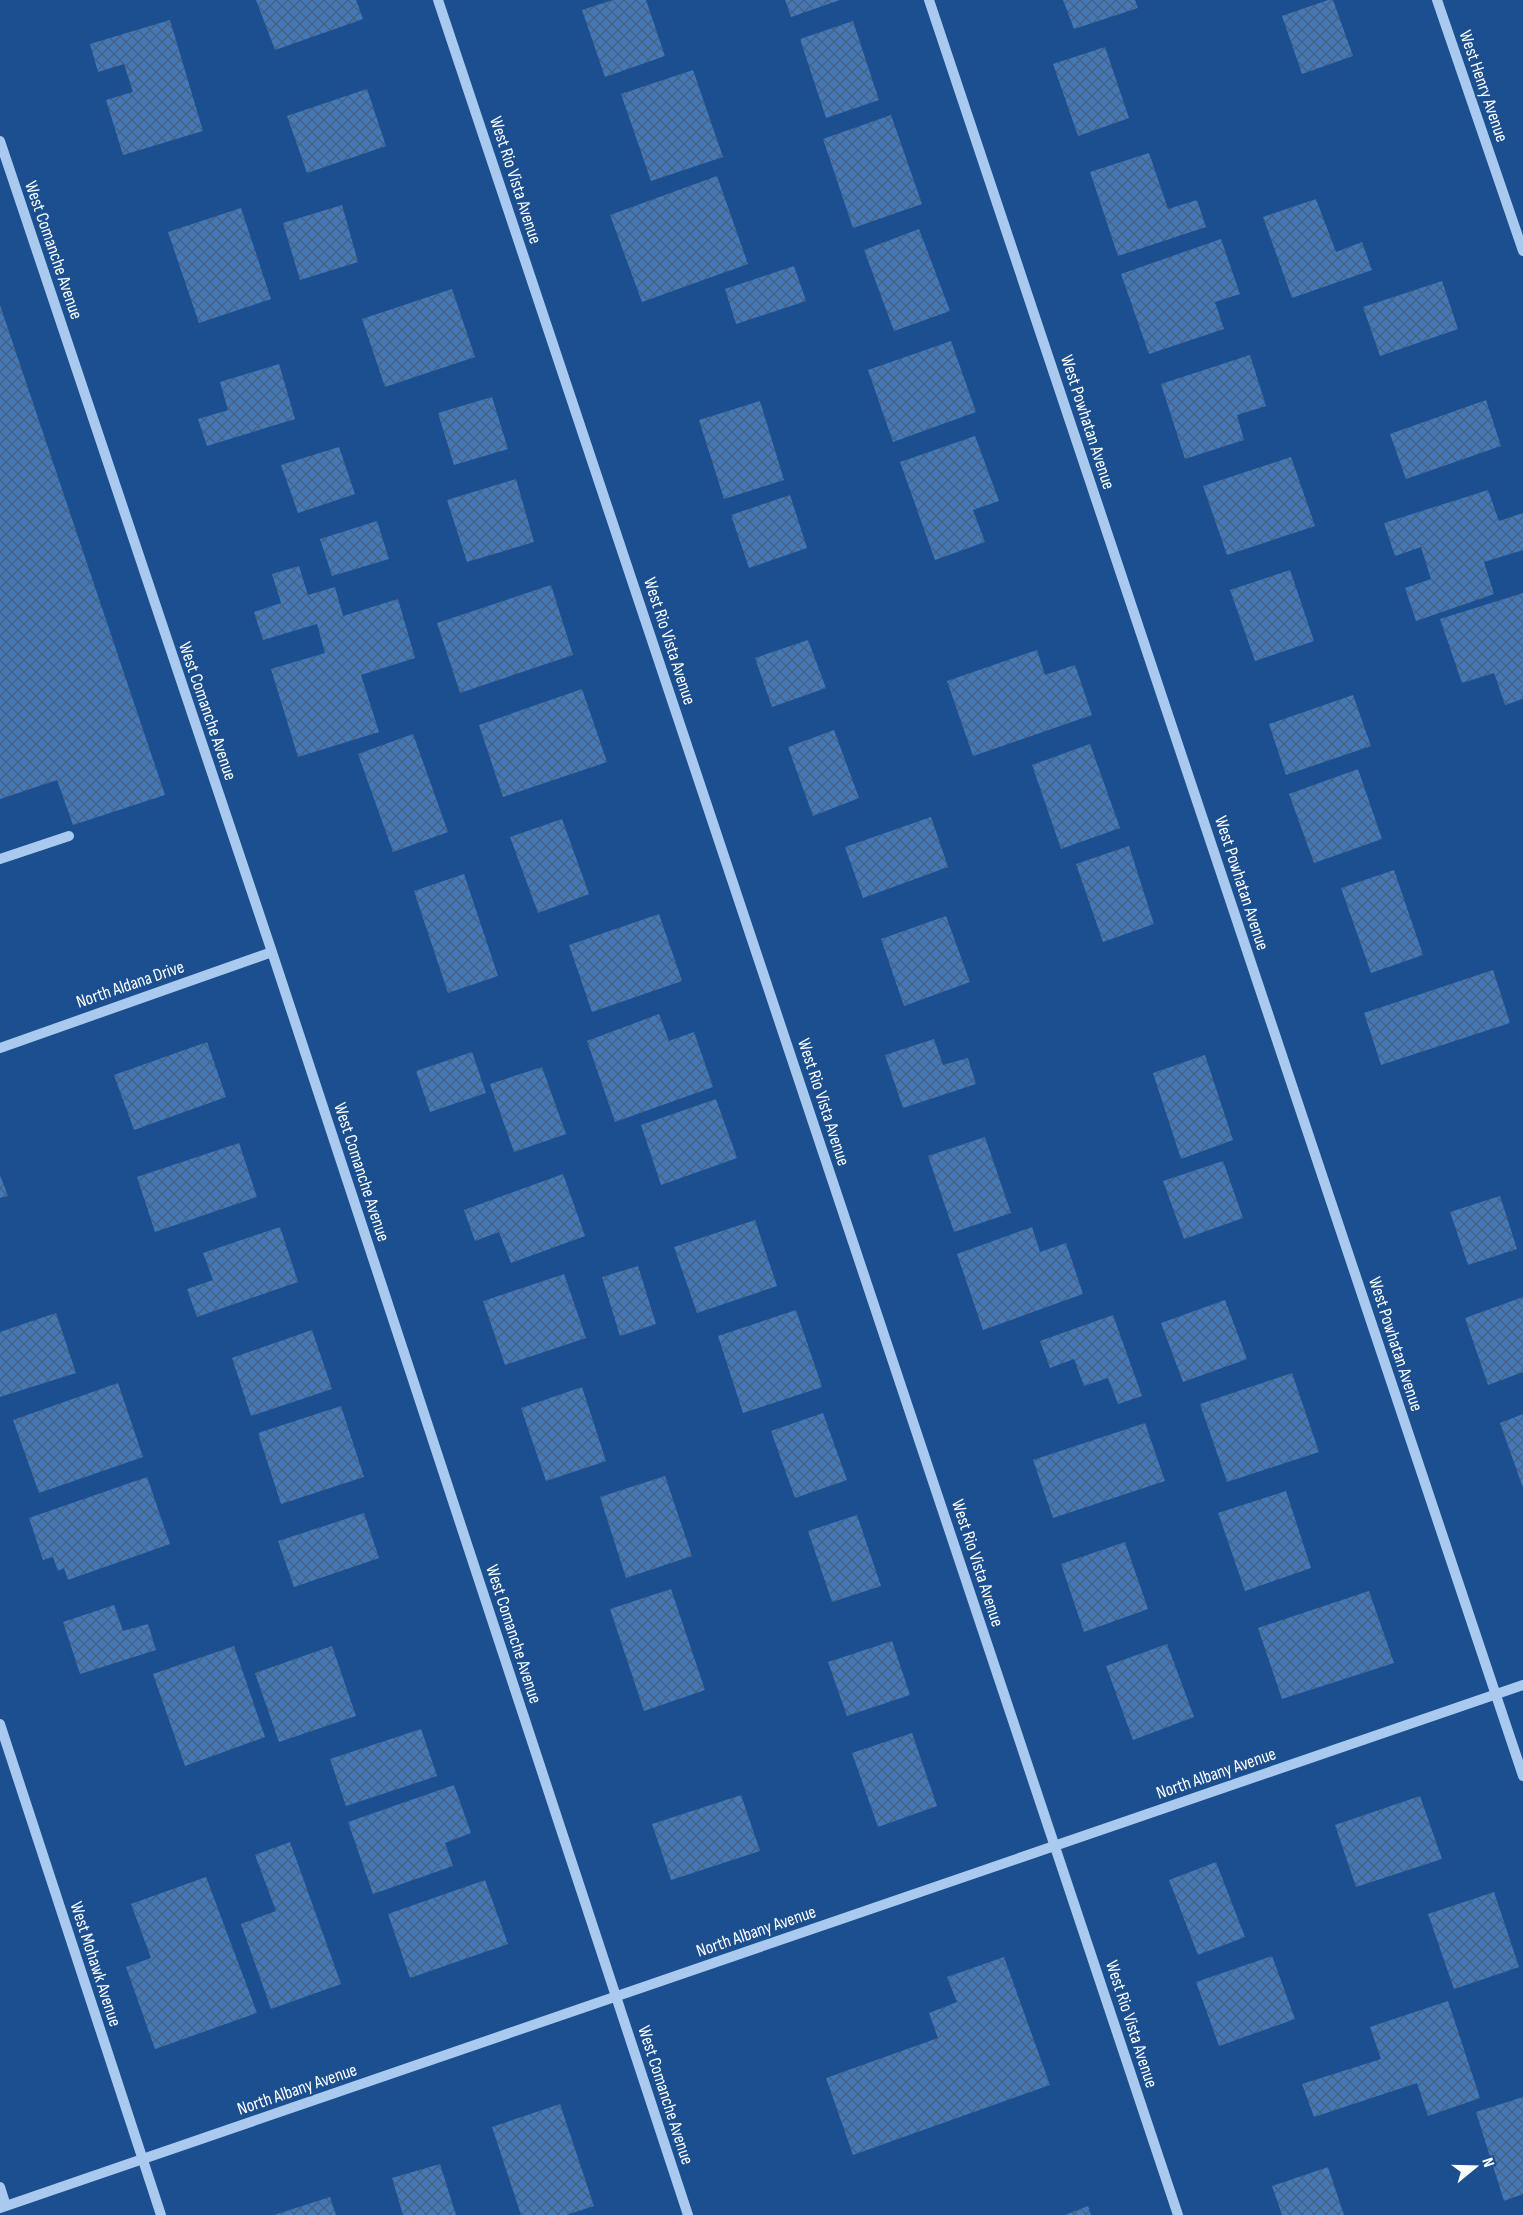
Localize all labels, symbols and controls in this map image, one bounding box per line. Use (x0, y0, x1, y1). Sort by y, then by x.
street label: West Henry Avenue (1455, 28, 1512, 145)
street label: West Rio Vista Avenue (485, 114, 546, 246)
street label: West Comanche Avenue (20, 178, 87, 322)
street label: West Powhatan Avenue (1056, 352, 1119, 492)
street label: West Rio Vista Avenue (639, 575, 700, 707)
street label: West Comanche Avenue (174, 639, 241, 783)
street label: West Powhatan Avenue (1210, 813, 1273, 953)
street label: North Aldana Drive (73, 956, 187, 1013)
street label: West Rio Vista Avenue (793, 1036, 854, 1168)
street label: West Comanche Avenue (329, 1100, 394, 1244)
street label: West Powhatan Avenue (1364, 1274, 1427, 1414)
street label: West Rio Vista Avenue (947, 1497, 1008, 1629)
street label: West Comanche Avenue (481, 1562, 546, 1706)
street label: North Albany Avenue (1154, 1743, 1279, 1804)
street label: West Mohawk Avenue (65, 1899, 126, 2029)
street label: North Albany Avenue (694, 1901, 819, 1962)
street label: West Rio Vista Avenue (1101, 1958, 1162, 2090)
street label: West Comanche Avenue (633, 2023, 698, 2167)
street label: North Albany Avenue (235, 2059, 360, 2120)
north arrow (1445, 2137, 1505, 2197)
text: N (1477, 2155, 1498, 2170)

